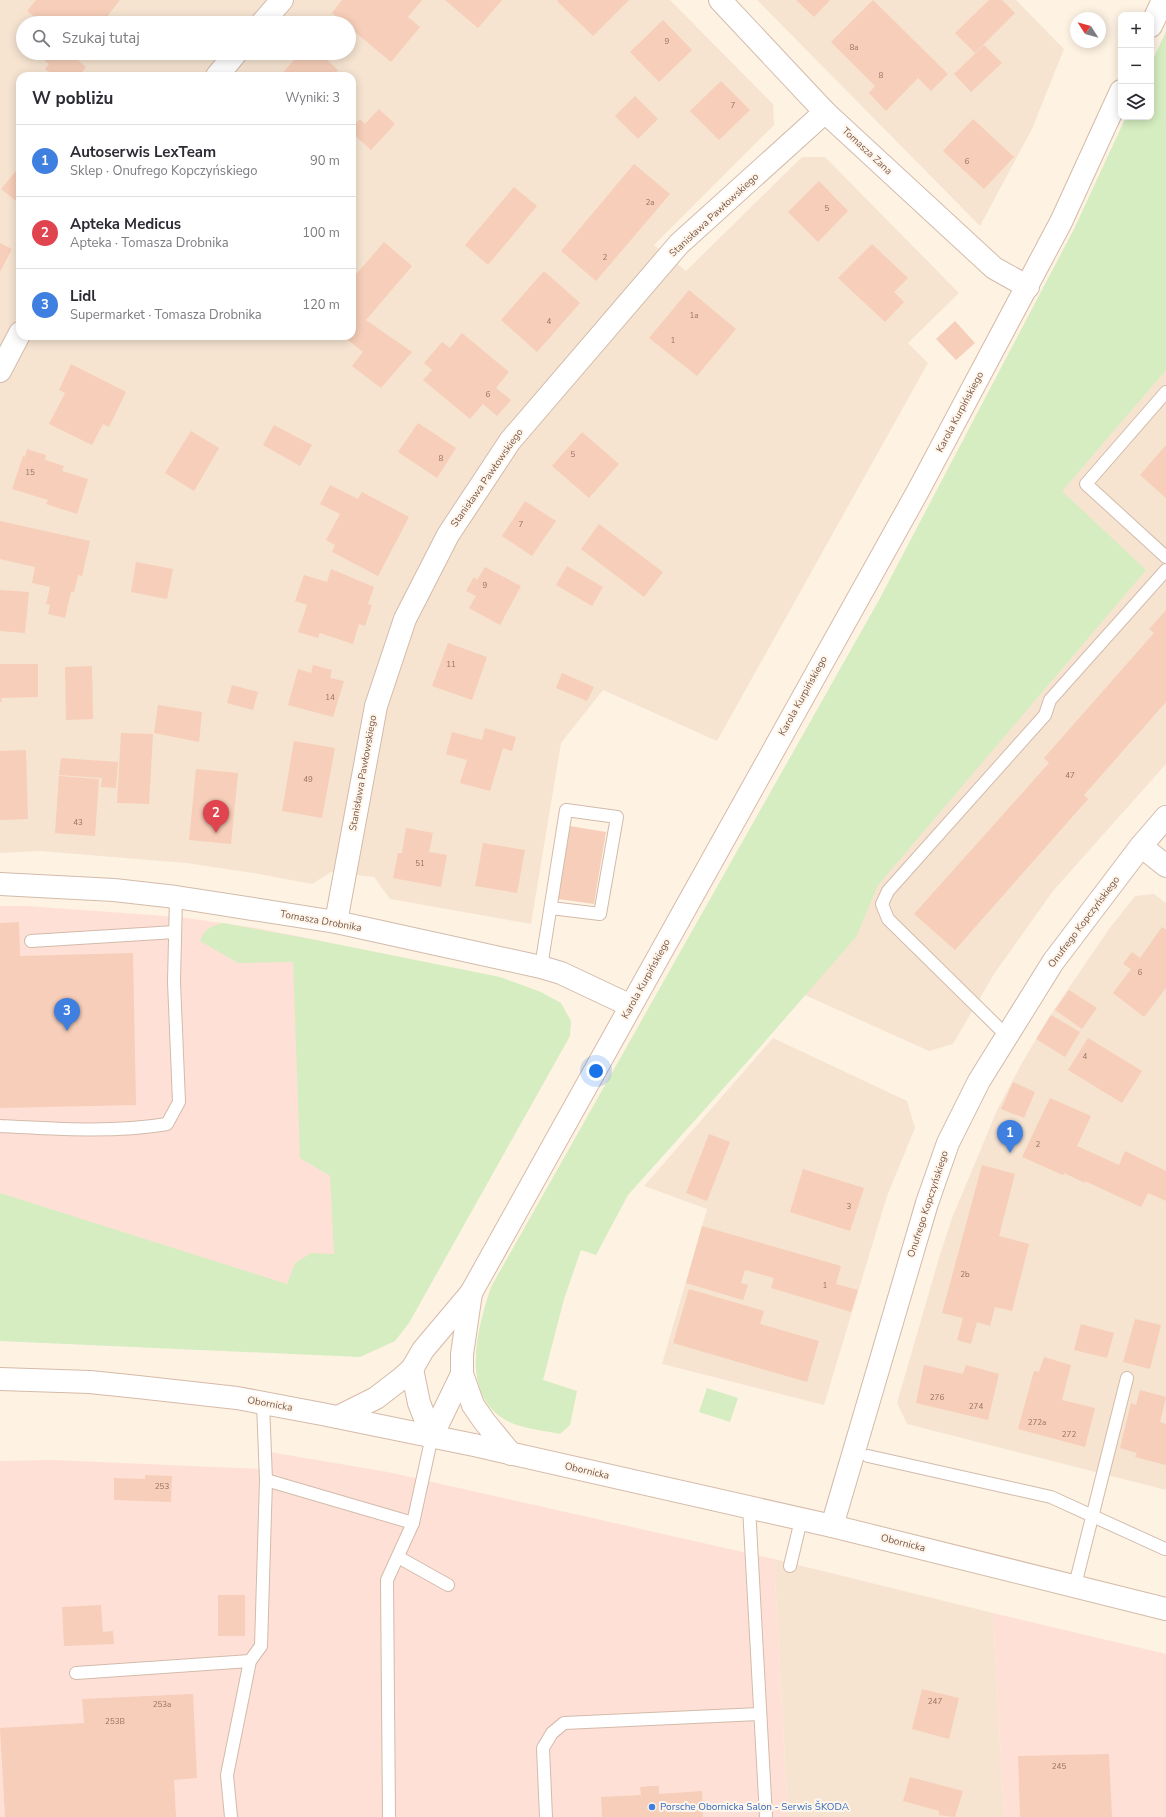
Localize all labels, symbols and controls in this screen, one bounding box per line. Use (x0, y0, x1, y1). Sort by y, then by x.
north arrow (1070, 12, 1106, 48)
map controls (1118, 12, 1154, 120)
button: + (1118, 12, 1154, 48)
search box (16, 16, 356, 60)
icon: search (30, 27, 52, 49)
text: Szukaj tutaj (62, 28, 140, 48)
house number: 9 (665, 36, 670, 47)
house number: 8a (849, 42, 859, 53)
button: − (1118, 48, 1154, 84)
house number: 8 (879, 70, 884, 81)
button: layers (1118, 84, 1154, 120)
text: W pobliżu (32, 87, 113, 110)
text: Wyniki: 3 (285, 89, 340, 107)
house number: 7 (731, 100, 736, 111)
street label: Tomasza Zana (839, 124, 895, 178)
text: Autoserwis LexTeam (70, 142, 216, 162)
text: 1 (41, 152, 49, 170)
text: 90 m (310, 152, 340, 170)
house number: 6 (965, 156, 970, 167)
text: Sklep · Onufrego Kopczyńskiego (70, 162, 257, 180)
street label: Stanisława Pawłowskiego (666, 170, 762, 260)
house number: 2a (645, 197, 655, 208)
house number: 5 (825, 203, 830, 214)
text: Apteka Medicus (70, 214, 181, 234)
text: 2 (41, 224, 49, 242)
text: 100 m (302, 224, 340, 242)
text: Apteka · Tomasza Drobnika (70, 234, 229, 252)
house number: 2 (603, 252, 608, 263)
text: Lidl (70, 286, 96, 306)
text: 3 (41, 296, 49, 314)
text: 120 m (302, 296, 340, 314)
text: Supermarket · Tomasza Drobnika (70, 306, 262, 324)
house number: 1a (689, 310, 699, 321)
house number: 4 (547, 316, 552, 327)
house number: 1 (671, 335, 676, 346)
street label: Karola Kurpińskiego (933, 369, 987, 455)
house number: 6 (486, 389, 491, 400)
street label: Stanisława Pawłowskiego (448, 426, 527, 530)
house number: 5 (571, 449, 576, 460)
house number: 8 (439, 453, 444, 464)
house number: 15 (25, 467, 35, 478)
house number: 7 (519, 519, 524, 530)
house number: 9 (483, 580, 488, 591)
street label: Karola Kurpińskiego (775, 653, 831, 739)
house number: 11 (446, 659, 456, 670)
house number: 14 (325, 692, 335, 703)
street label: Stanisława Pawłowskiego (346, 714, 380, 832)
house number: 47 (1065, 770, 1075, 781)
house number: 49 (303, 774, 313, 785)
pin: 2 (203, 800, 229, 833)
house number: 43 (73, 817, 83, 828)
house number: 51 (415, 858, 425, 869)
street label: Onufrego Kopczyńskiego (1045, 873, 1123, 971)
street label: Tomasza Drobnika (279, 907, 363, 935)
street label: Karola Kurpińskiego (618, 936, 674, 1022)
house number: 6 (1138, 967, 1143, 978)
pin: 3 (54, 998, 80, 1031)
house number: 4 (1083, 1051, 1088, 1062)
your location (586, 1061, 606, 1081)
pin: 1 (997, 1120, 1023, 1153)
house number: 2 (1036, 1139, 1041, 1150)
street label: Onufrego Kopczyńskiego (904, 1148, 952, 1259)
house number: 3 (847, 1201, 852, 1212)
house number: 2b (960, 1269, 970, 1280)
house number: 1 (823, 1280, 828, 1291)
house number: 276 (930, 1392, 944, 1403)
street label: Obornicka (246, 1393, 294, 1415)
house number: 274 (969, 1401, 983, 1412)
house number: 272a (1028, 1417, 1046, 1428)
house number: 272 (1062, 1429, 1076, 1440)
street label: Obornicka (563, 1459, 611, 1483)
house number: 253 (155, 1481, 169, 1492)
street label: Obornicka (879, 1531, 927, 1555)
house number: 247 (928, 1696, 942, 1707)
house number: 253a (153, 1699, 171, 1710)
house number: 253B (105, 1716, 125, 1727)
house number: 245 (1052, 1761, 1066, 1772)
place label: Porsche Obornicka Salon - Serwis ŠKODA (660, 1800, 850, 1814)
marker: Porsche Obornicka Salon - Serwis ŠKODA (647, 1802, 657, 1812)

